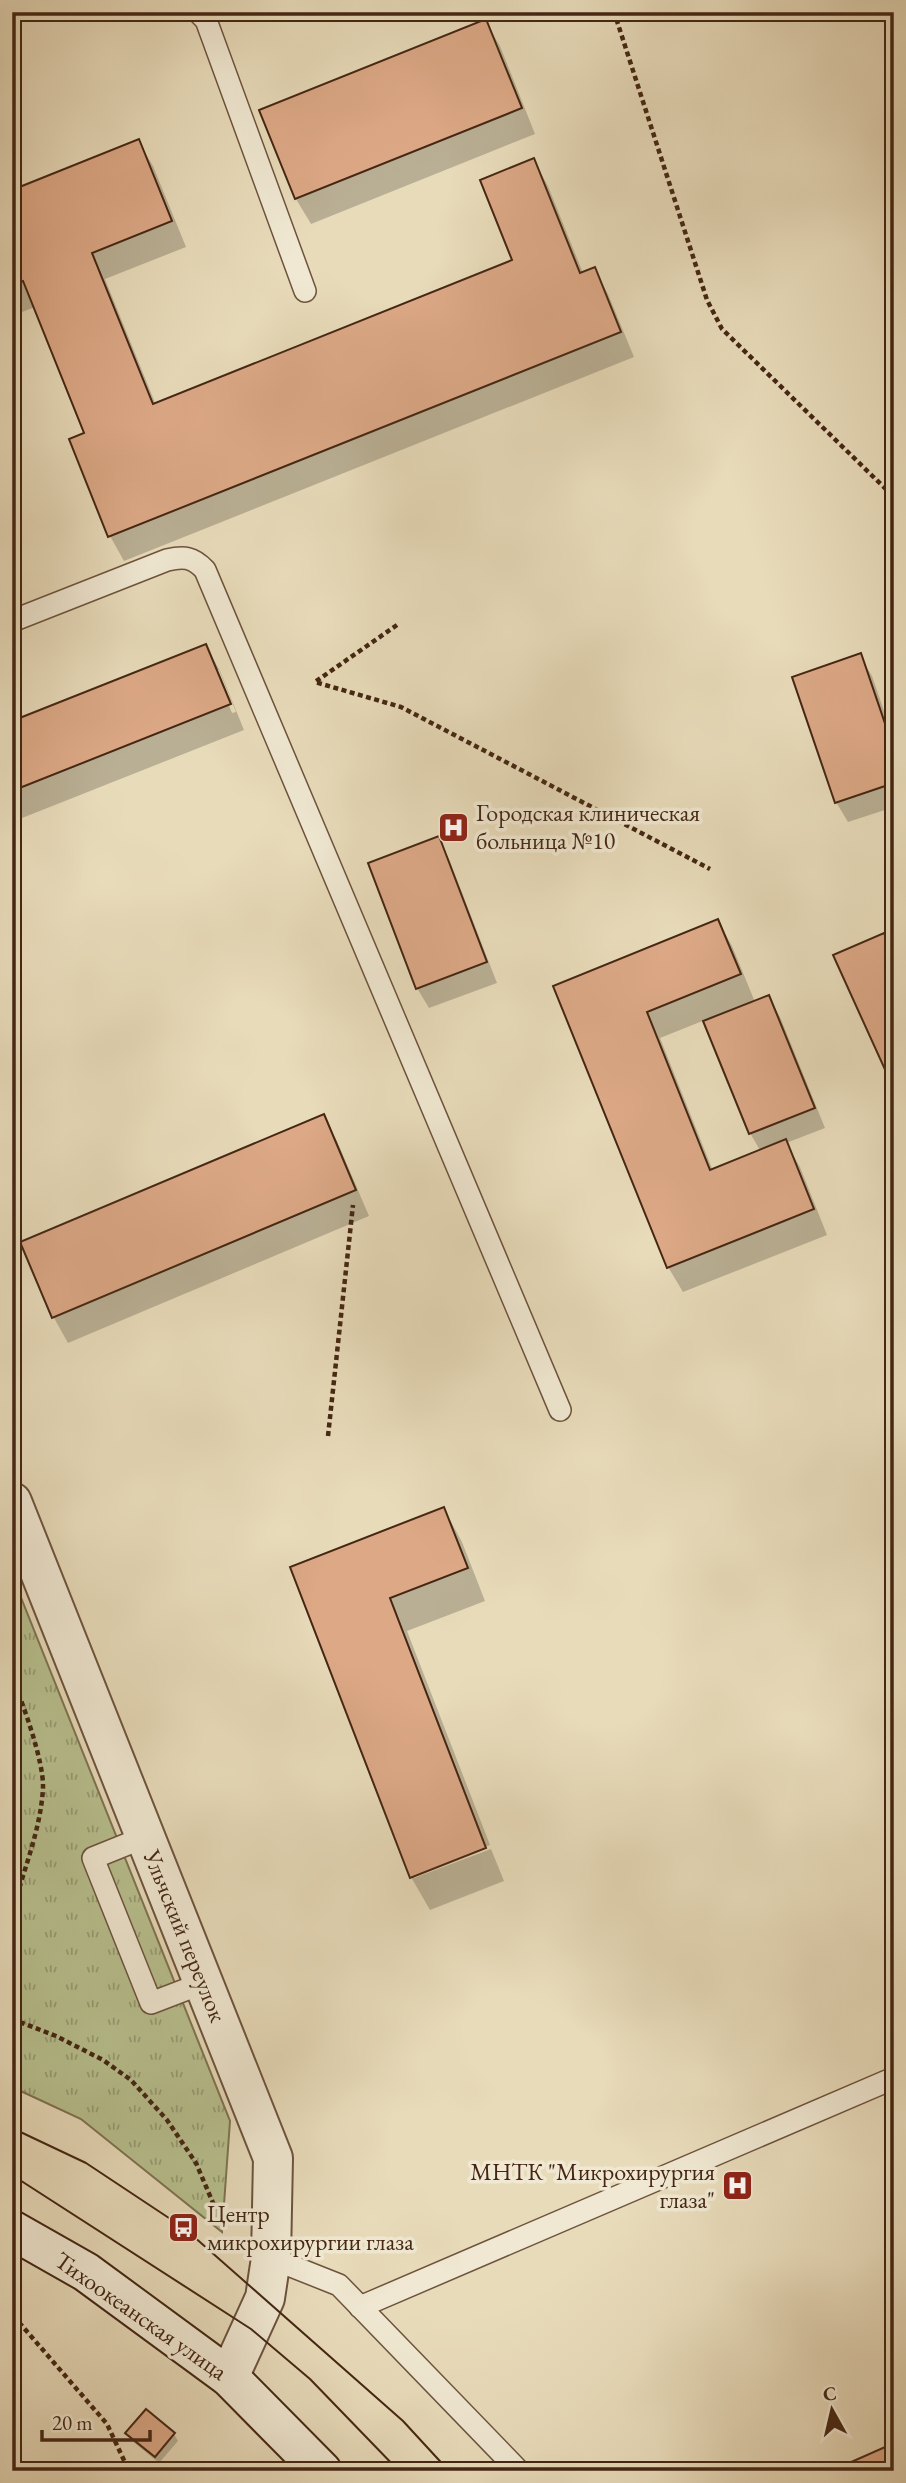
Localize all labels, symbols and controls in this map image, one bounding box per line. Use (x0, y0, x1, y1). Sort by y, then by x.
place label: Городская клиническая больница №10 (476, 797, 700, 856)
hospital icon: Городская клиническая больница №10 (436, 810, 470, 844)
street label: Ульчский переулок (136, 1844, 234, 2027)
place label: МНТК "Микрохирургия глаза" (470, 2156, 715, 2215)
hospital icon: МНТК "Микрохирургия глаза" (721, 2169, 755, 2203)
place label: Центр микрохирургии глаза (207, 2198, 414, 2257)
bus stop icon: Центр микрохирургии глаза (167, 2211, 201, 2245)
street label: Тихоокеанская улица (49, 2244, 234, 2387)
north arrow (797, 2374, 867, 2444)
text: С (821, 2380, 838, 2407)
scale bar (42, 2399, 150, 2443)
text: 20 m (52, 2409, 93, 2436)

